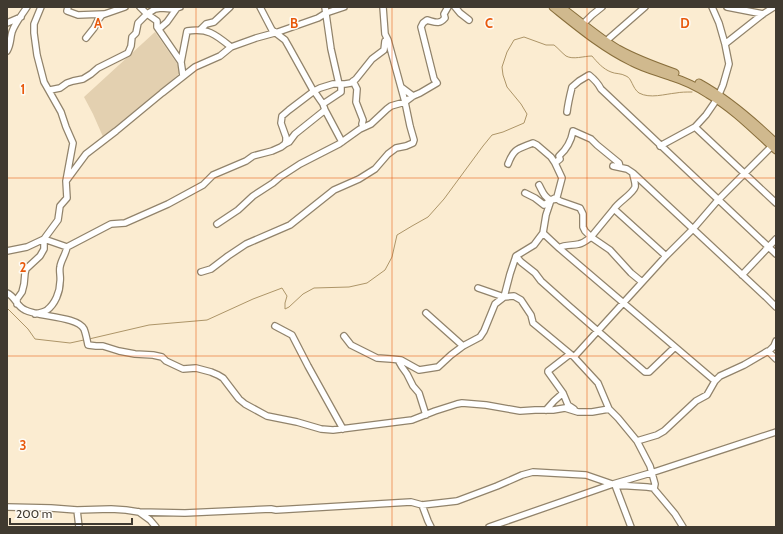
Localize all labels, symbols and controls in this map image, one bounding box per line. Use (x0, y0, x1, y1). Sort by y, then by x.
text: A (94, 15, 103, 31)
text: B (290, 15, 298, 31)
text: C (485, 15, 493, 31)
text: D (680, 15, 690, 31)
text: 1 (21, 81, 25, 97)
text: 2 (20, 259, 27, 275)
text: 3 (19, 437, 27, 453)
scale bar (10, 500, 132, 526)
text: 200 m (16, 506, 52, 521)

